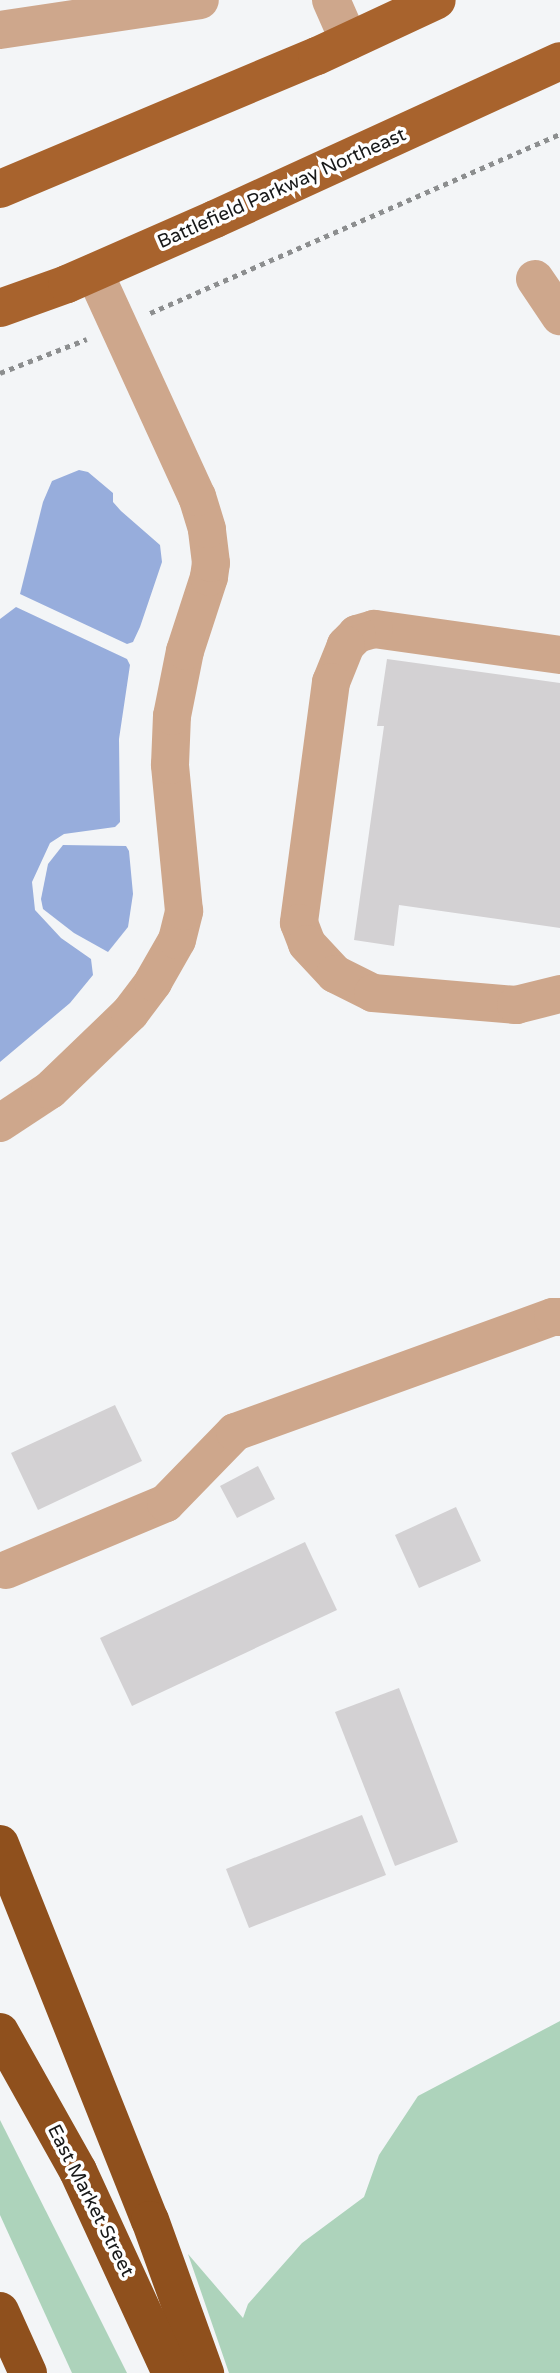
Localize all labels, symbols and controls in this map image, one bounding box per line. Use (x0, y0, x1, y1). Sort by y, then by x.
street label: Battlefield Parkway Northeast (154, 124, 410, 254)
street label: East Market Street (42, 2121, 138, 2281)

